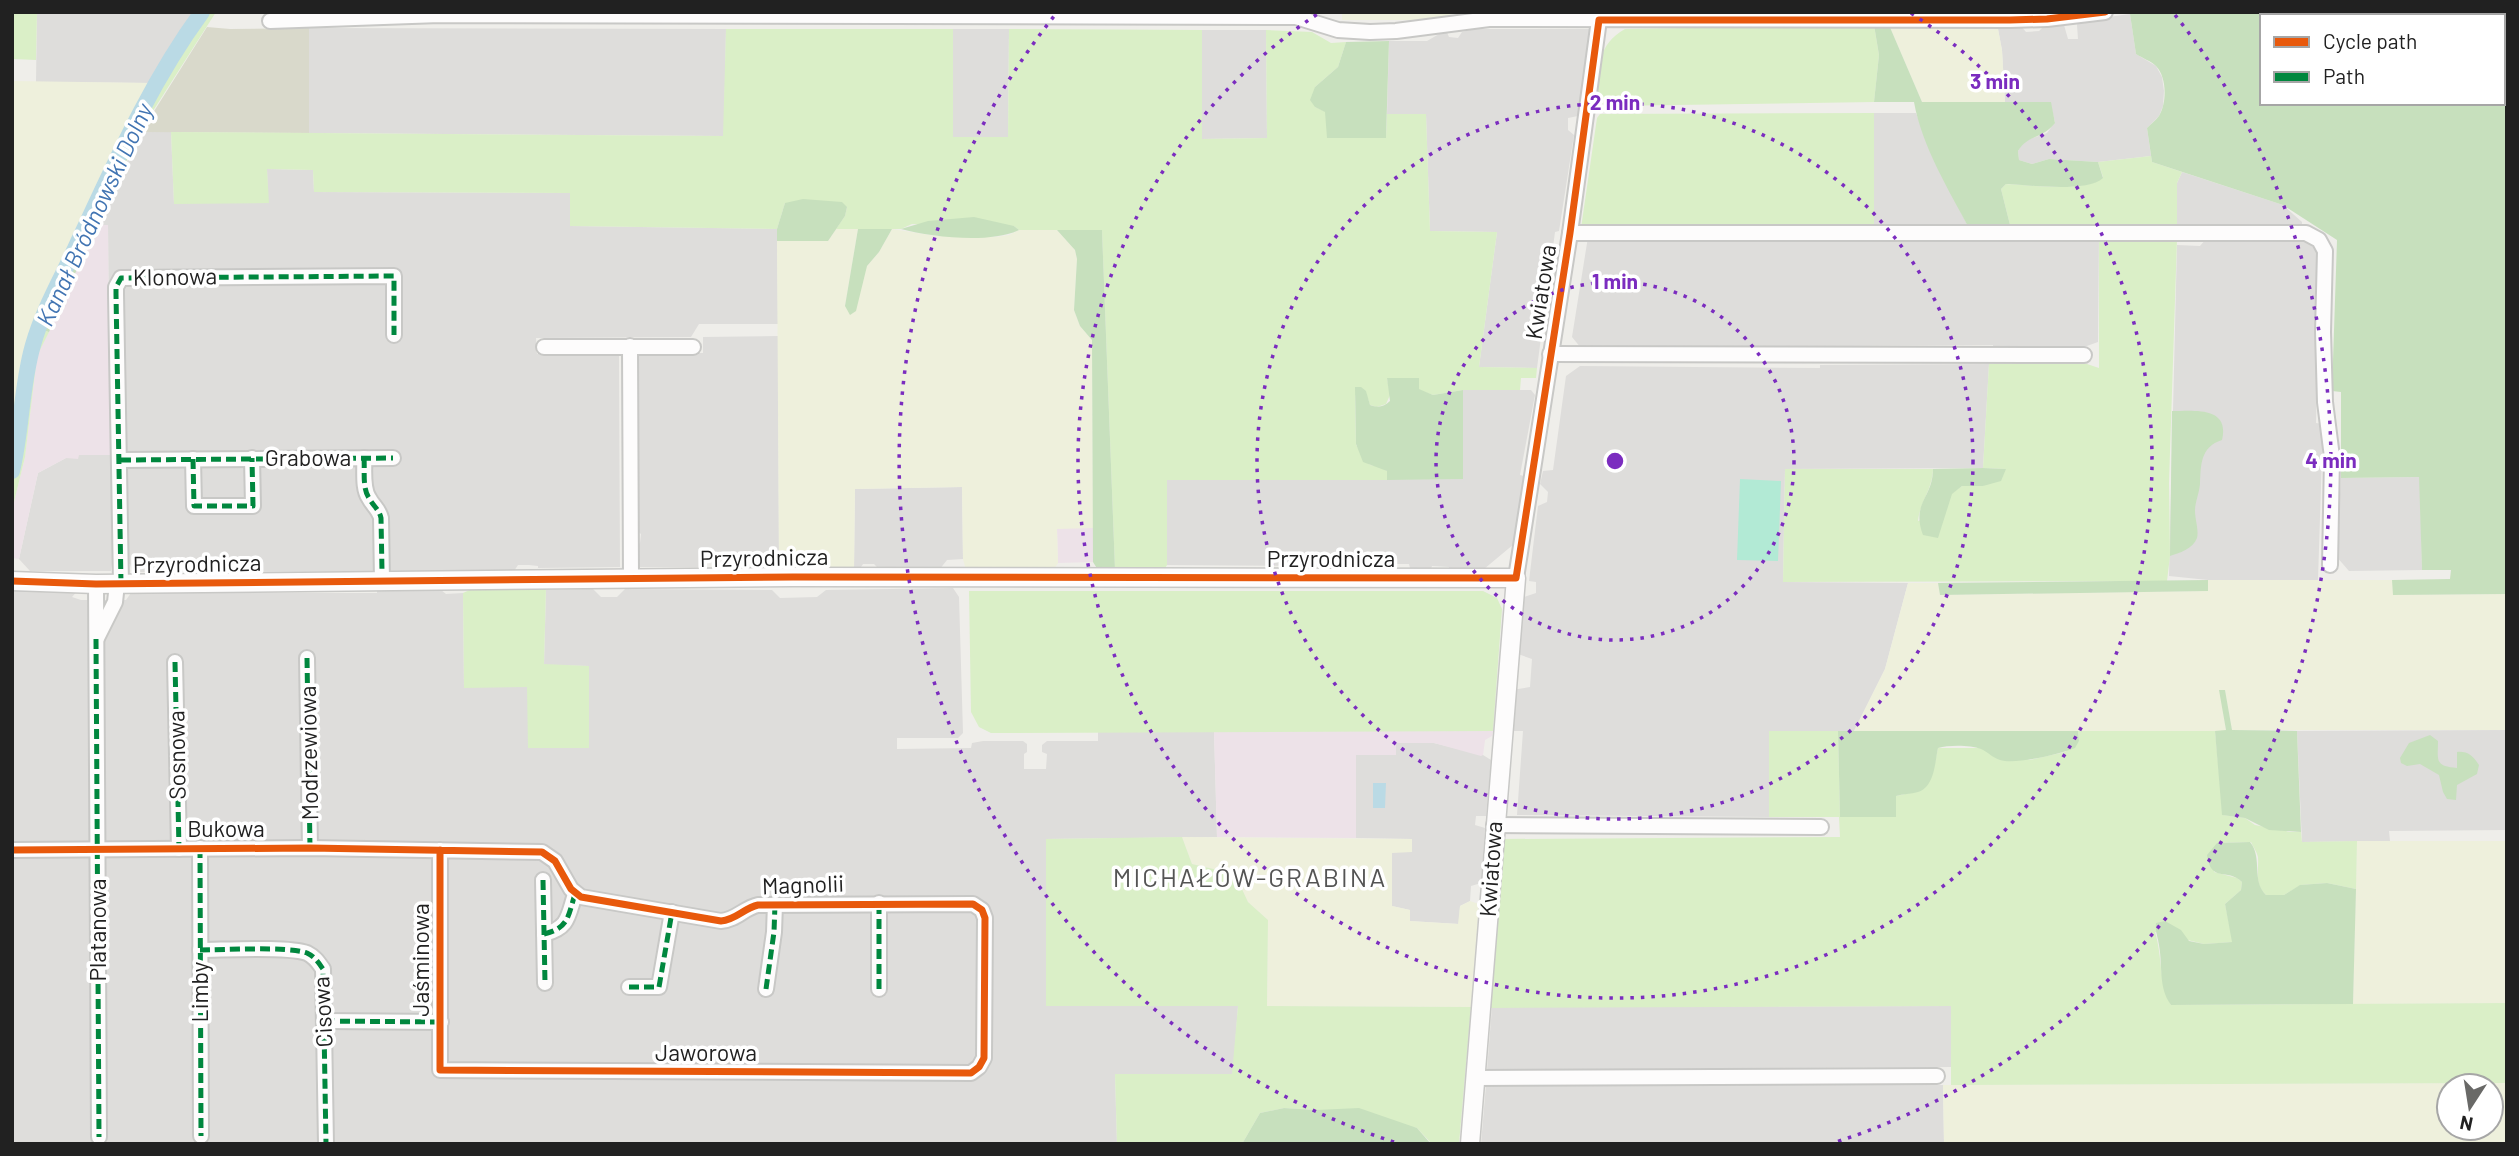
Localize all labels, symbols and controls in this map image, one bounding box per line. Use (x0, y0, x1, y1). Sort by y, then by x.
legend (2260, 14, 2505, 105)
text: Cycle path (2323, 28, 2417, 53)
text: Path (2323, 63, 2365, 88)
text: 3 min (1970, 68, 2020, 93)
text: 2 min (1590, 89, 1640, 114)
water label: Kanał Bródnowski Dolny (29, 97, 158, 330)
street label: Kwiatowa (1519, 242, 1561, 341)
street label: Klonowa (133, 261, 217, 291)
text: 1 min (1592, 268, 1638, 293)
street label: Grabowa (265, 443, 351, 471)
text: 4 min (2305, 447, 2357, 472)
centre of rings (1603, 449, 1627, 473)
street label: Przyrodnicza (699, 542, 828, 572)
street label: Przyrodnicza (1267, 544, 1395, 572)
street label: Przyrodnicza (132, 548, 261, 578)
street label: Modrzewiowa (293, 685, 323, 821)
street label: Sosnowa (161, 710, 191, 800)
street label: Bukowa (187, 814, 265, 842)
street label: Kwiatowa (1473, 820, 1507, 918)
district label: MICHAŁÓW-GRABINA (1113, 861, 1387, 892)
street label: Magnolii (761, 869, 845, 899)
street label: Platanowa (83, 878, 111, 982)
street label: Jaśminowa (406, 903, 434, 1017)
street label: Limby (185, 961, 213, 1022)
street label: Cisowa (306, 976, 338, 1048)
street label: Jaworowa (655, 1038, 757, 1066)
north arrow (2435, 1072, 2505, 1142)
text: N (2458, 1112, 2475, 1137)

